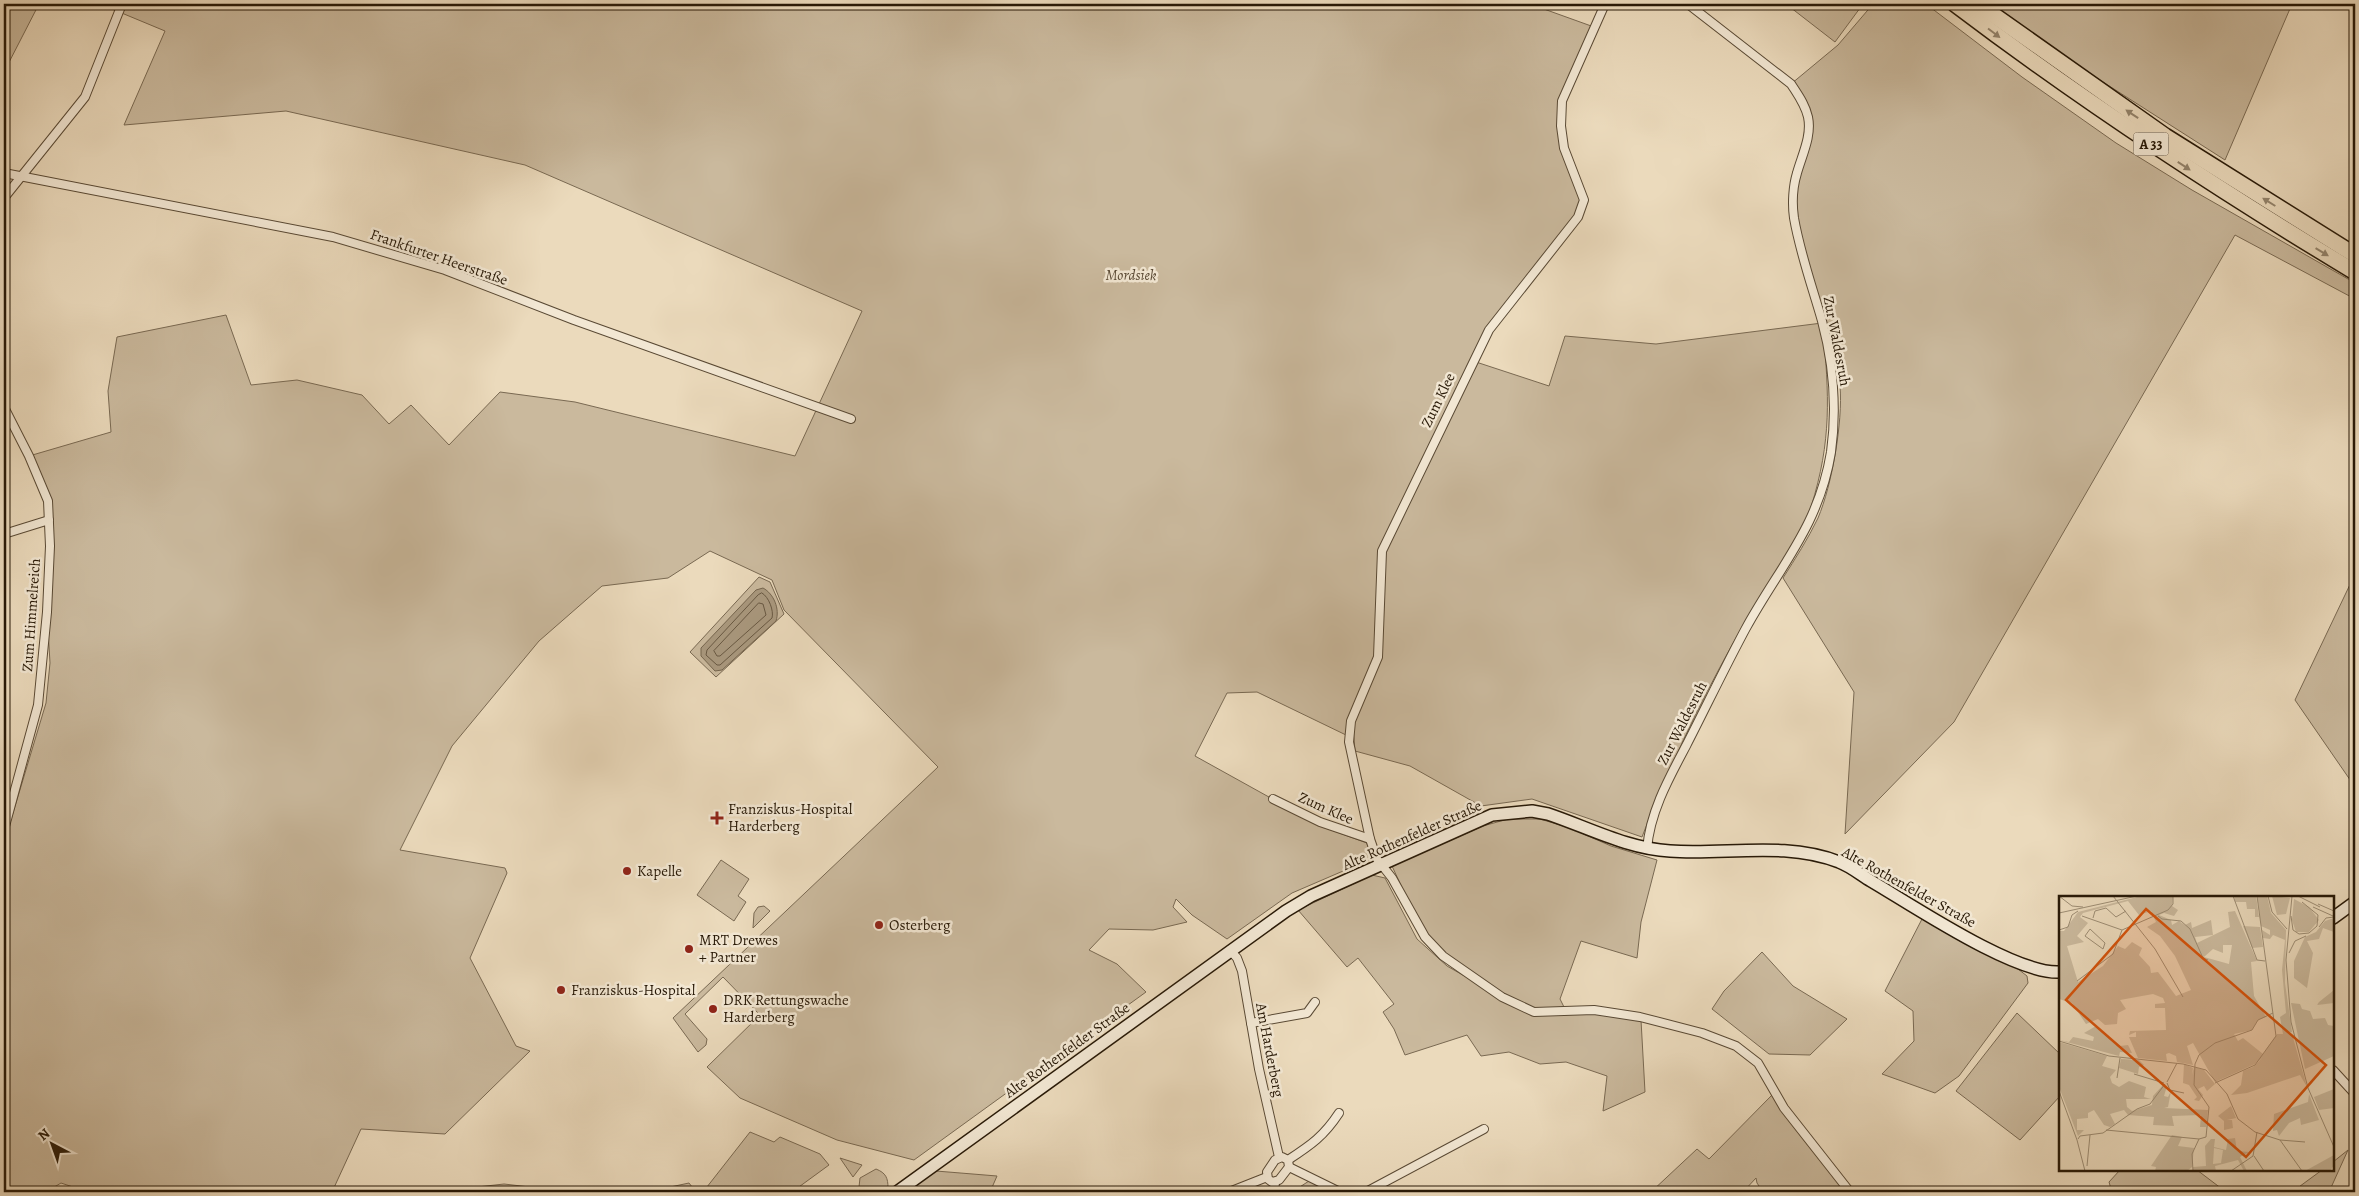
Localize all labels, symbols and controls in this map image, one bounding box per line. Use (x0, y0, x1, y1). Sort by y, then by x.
one-way arrow (1987, 28, 2001, 38)
one-way arrow (2126, 109, 2139, 119)
road number: A 33 (2134, 132, 2168, 156)
one-way arrow (2178, 161, 2191, 171)
one-way arrow (2262, 197, 2275, 207)
street label: Frankfurter Heerstraße (368, 224, 511, 290)
one-way arrow (2316, 247, 2329, 256)
park label: Mordsiek (1105, 265, 1157, 285)
street label: Zur Waldesruh (1818, 294, 1856, 388)
street label: Zum Klee (1416, 369, 1460, 431)
street label: Zum Himmelreich (17, 558, 45, 672)
street label: Zur Waldesruh (1652, 678, 1712, 768)
street label: Zum Klee (1295, 787, 1357, 829)
street label: Alte Rothenfelder Straße (1338, 795, 1485, 875)
place label: Franziskus-Hospital Harderberg (728, 799, 853, 836)
marker: Franziskus-Hospital Harderberg (710, 811, 724, 825)
street label: Alte Rothenfelder Straße (1837, 841, 1980, 932)
place label: Kapelle (637, 861, 682, 881)
marker: Kapelle (621, 865, 633, 877)
inset map (2059, 896, 2334, 1171)
place label: Osterberg (889, 915, 951, 935)
marker: Osterberg (873, 919, 885, 931)
place label: MRT Drewes + Partner (699, 930, 778, 967)
marker: MRT Drewes + Partner (683, 943, 695, 955)
place label: Franziskus-Hospital (571, 980, 696, 1000)
marker: Franziskus-Hospital (555, 984, 567, 996)
place label: DRK Rettungswache Harderberg (723, 990, 849, 1027)
street label: Alte Rothenfelder Straße (999, 998, 1134, 1103)
street label: Am Harderberg (1251, 1000, 1289, 1099)
marker: DRK Rettungswache Harderberg (707, 1003, 719, 1015)
north arrow (28, 1118, 78, 1168)
text: N (34, 1124, 54, 1145)

